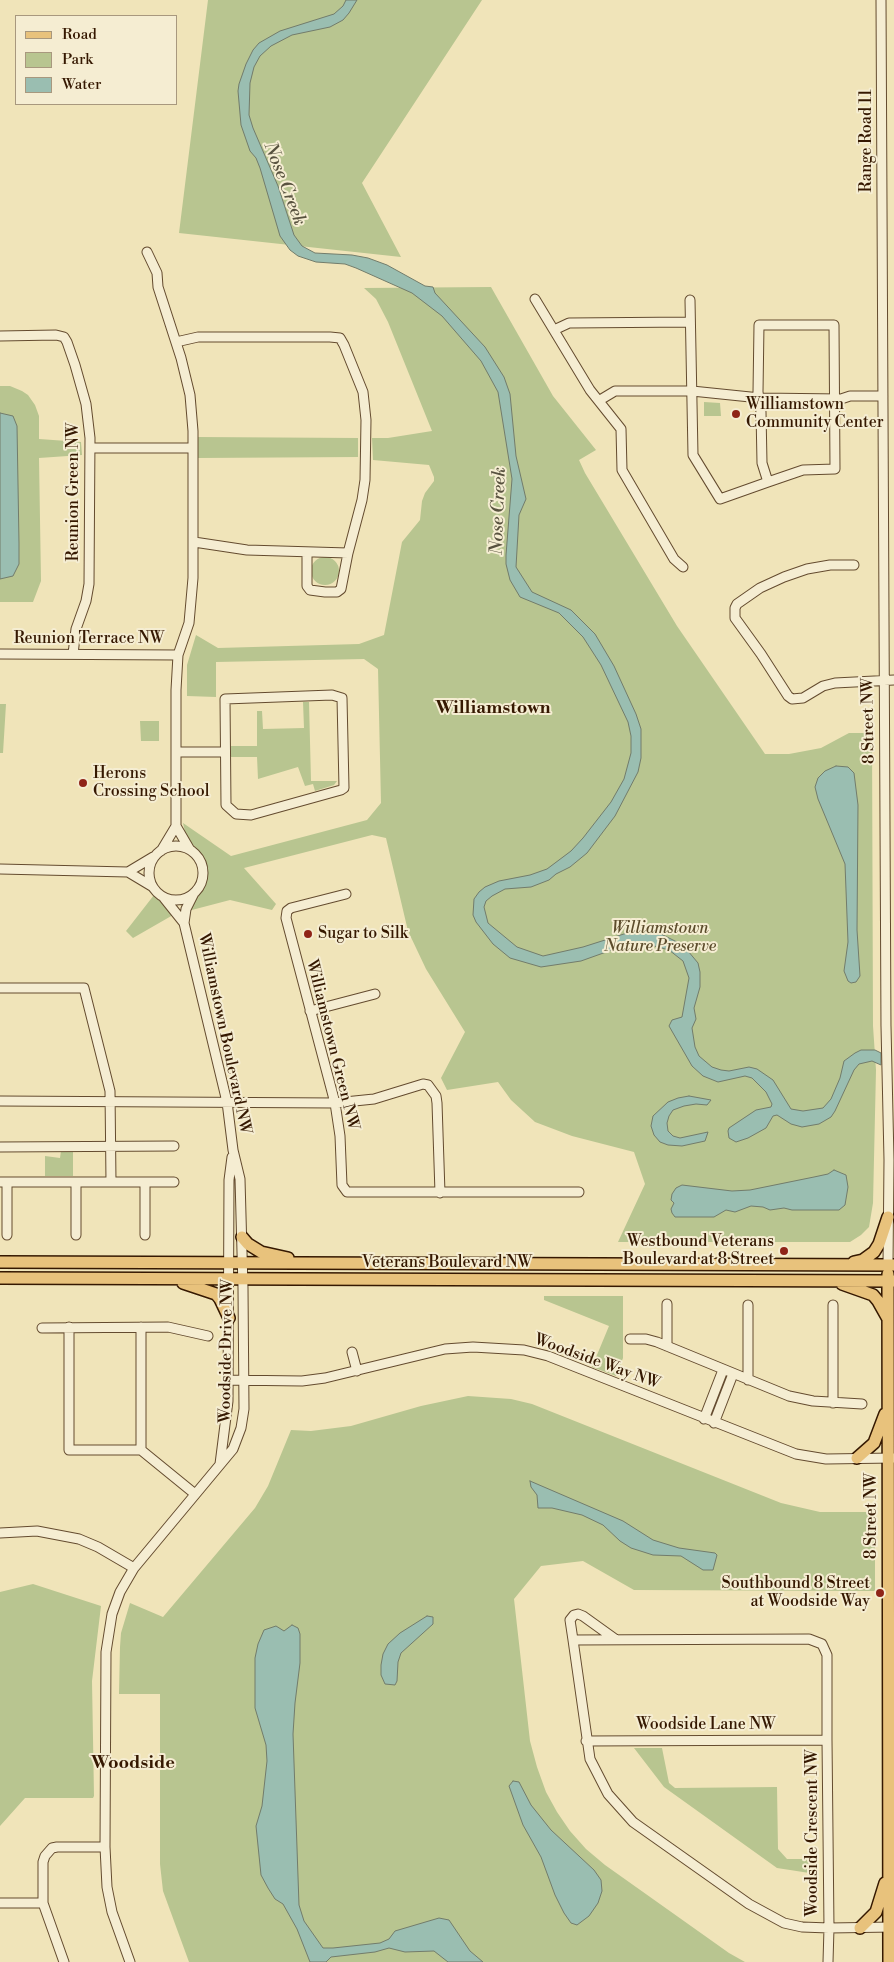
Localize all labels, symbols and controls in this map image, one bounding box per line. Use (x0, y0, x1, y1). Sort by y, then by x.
legend (15, 15, 178, 105)
text: Road (62, 25, 97, 44)
text: Park (62, 50, 93, 69)
text: Water (62, 75, 101, 94)
street label: Range Road 11 (857, 89, 877, 193)
water label: Nose Creek (258, 139, 310, 229)
place label: Williamstown Community Center (746, 395, 884, 433)
marker: Williamstown Community Center (730, 408, 742, 420)
street label: Reunion Green NW (64, 423, 84, 561)
water label: Nose Creek (487, 467, 511, 555)
street label: Reunion Terrace NW (14, 629, 164, 649)
street label: 8 Street NW (859, 678, 879, 764)
district label: Williamstown (435, 698, 551, 720)
place label: Herons Crossing School (93, 764, 210, 802)
marker: Herons Crossing School (77, 777, 89, 789)
park label: Williamstown Nature Preserve (604, 919, 716, 957)
place label: Sugar to Silk (318, 924, 408, 944)
marker: Sugar to Silk (302, 928, 314, 940)
street label: Williamstown Boulevard NW (193, 932, 255, 1136)
street label: Williamstown Green NW (301, 958, 363, 1132)
place label: Westbound Veterans Boulevard at 8 Street (623, 1232, 774, 1270)
marker: Westbound Veterans Boulevard at 8 Street (778, 1245, 790, 1257)
street label: Veterans Boulevard NW (362, 1253, 532, 1273)
street label: Woodside Drive NW (216, 1279, 238, 1423)
street label: Woodside Way NW (532, 1330, 662, 1394)
street label: 8 Street NW (862, 1473, 882, 1559)
place label: Southbound 8 Street at Woodside Way (722, 1574, 870, 1612)
marker: Southbound 8 Street at Woodside Way (874, 1587, 886, 1599)
street label: Woodside Lane NW (636, 1715, 776, 1735)
street label: Woodside Crescent NW (803, 1749, 823, 1917)
district label: Woodside (91, 1753, 175, 1775)

